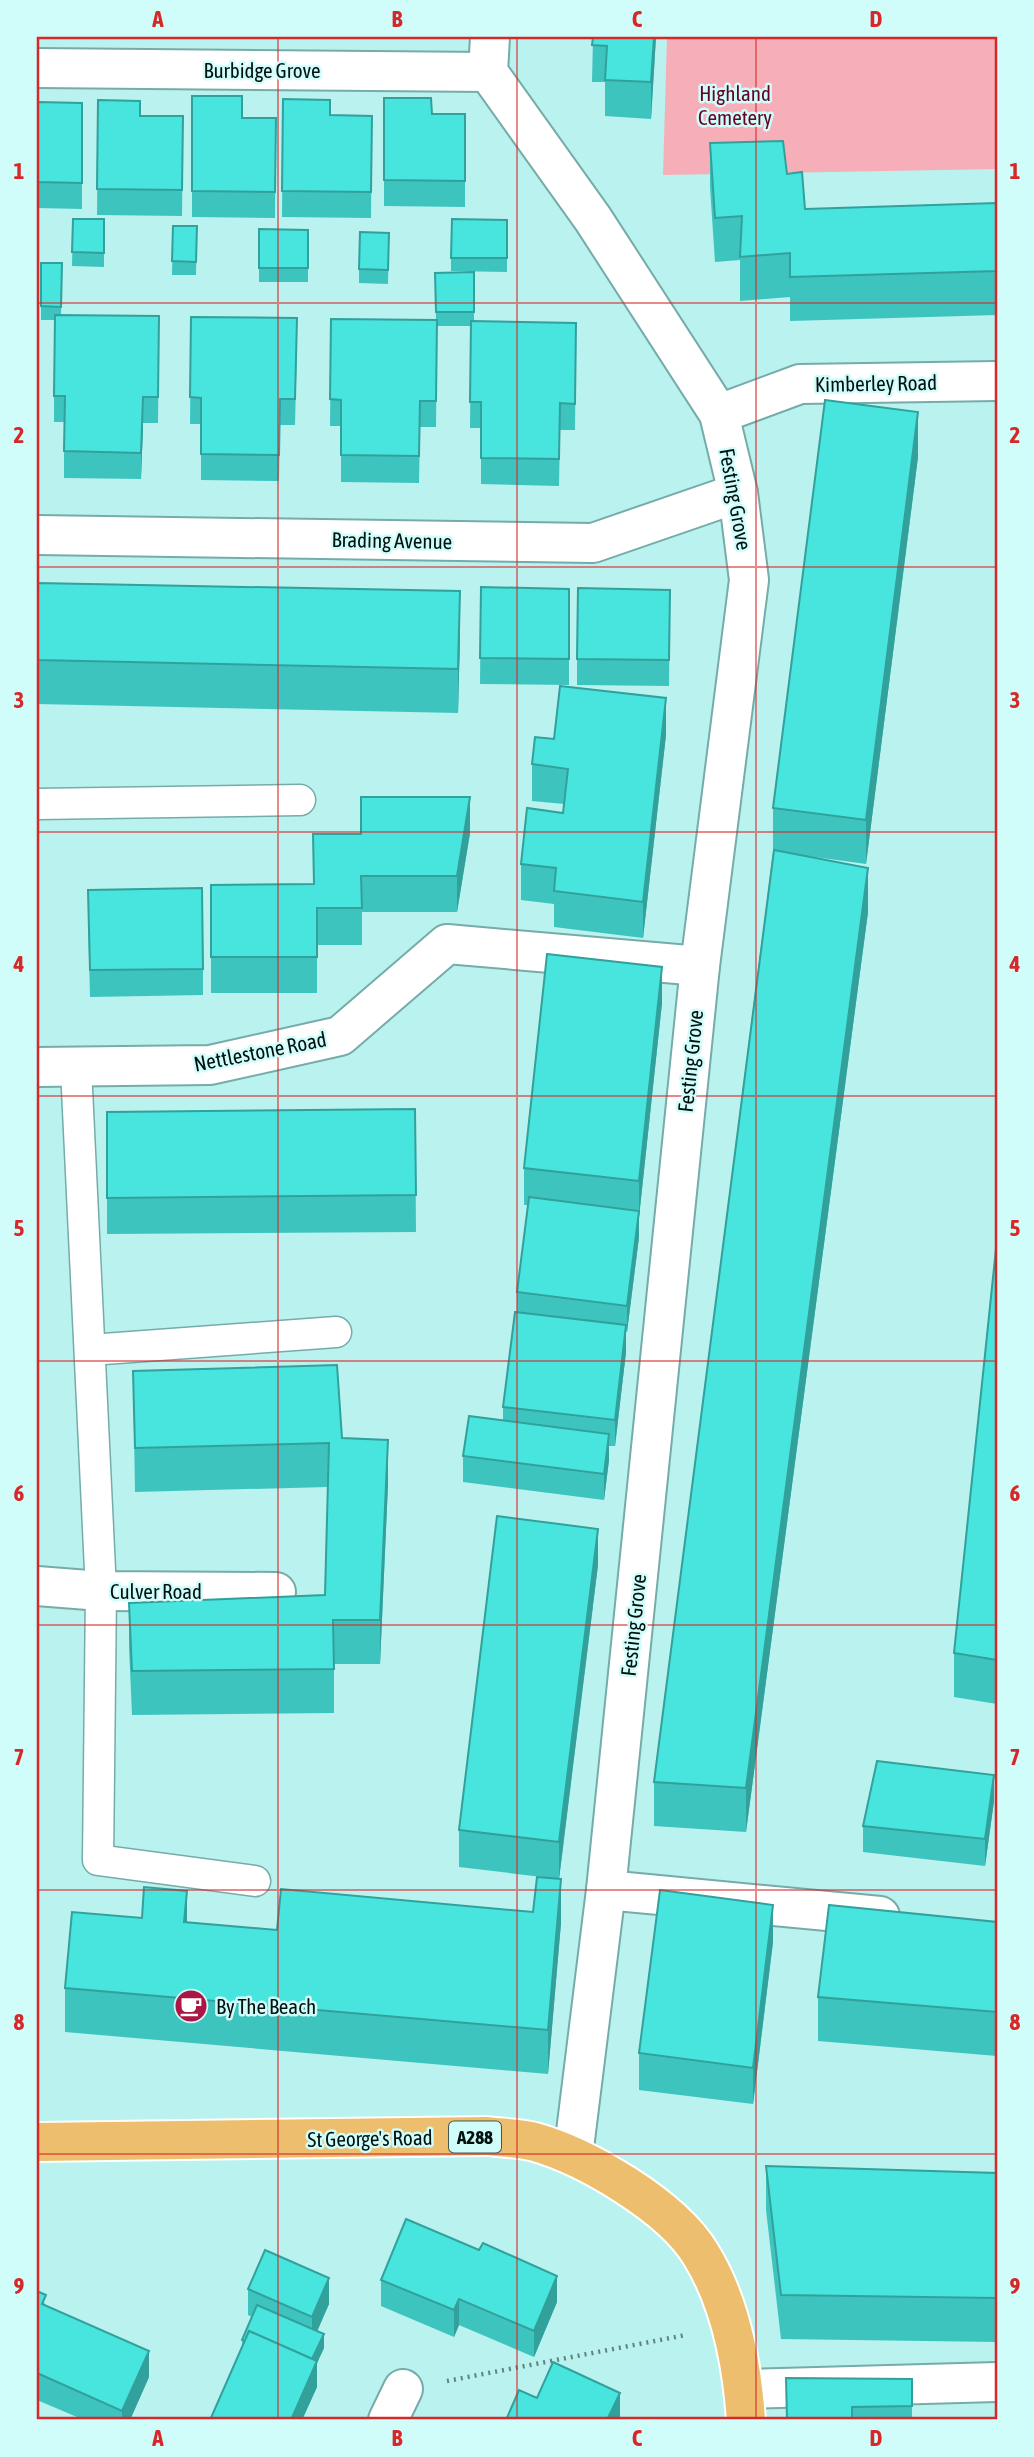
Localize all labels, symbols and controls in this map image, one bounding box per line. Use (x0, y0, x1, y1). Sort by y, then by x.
text: A (151, 6, 164, 32)
text: B (392, 6, 403, 32)
text: C (632, 6, 643, 32)
text: D (870, 6, 883, 32)
street label: Burbidge Grove (203, 58, 321, 82)
park label: Highland Cemetery (698, 81, 772, 129)
text: 1 (14, 158, 25, 184)
text: 1 (1010, 158, 1021, 184)
street label: Kimberley Road (815, 370, 937, 396)
text: 2 (14, 422, 24, 448)
text: 2 (1010, 422, 1020, 448)
street label: Festing Grove (715, 446, 757, 552)
street label: Brading Avenue (332, 527, 452, 553)
text: 3 (14, 687, 24, 713)
text: 3 (1010, 687, 1020, 713)
text: 4 (13, 951, 25, 977)
text: 4 (1009, 951, 1021, 977)
street label: Festing Grove (673, 1009, 707, 1113)
street label: Nettlestone Road (192, 1026, 328, 1076)
text: 5 (14, 1215, 25, 1241)
text: 5 (1010, 1215, 1021, 1241)
text: 6 (14, 1480, 25, 1506)
text: 6 (1010, 1480, 1021, 1506)
street label: Festing Grove (616, 1573, 650, 1677)
street label: Culver Road (110, 1579, 202, 1603)
text: 7 (14, 1744, 24, 1770)
text: 7 (1010, 1744, 1020, 1770)
cafe icon: By The Beach (172, 1987, 210, 2025)
place label: By The Beach (216, 1994, 316, 2018)
text: 8 (14, 2009, 25, 2035)
text: 8 (1010, 2009, 1021, 2035)
road number: A288 (449, 2122, 501, 2152)
street label: St George's Road (307, 2125, 433, 2151)
text: 9 (14, 2273, 25, 2299)
text: 9 (1010, 2273, 1021, 2299)
text: A (151, 2425, 164, 2451)
text: B (392, 2425, 403, 2451)
text: C (632, 2425, 643, 2451)
text: D (870, 2425, 883, 2451)

